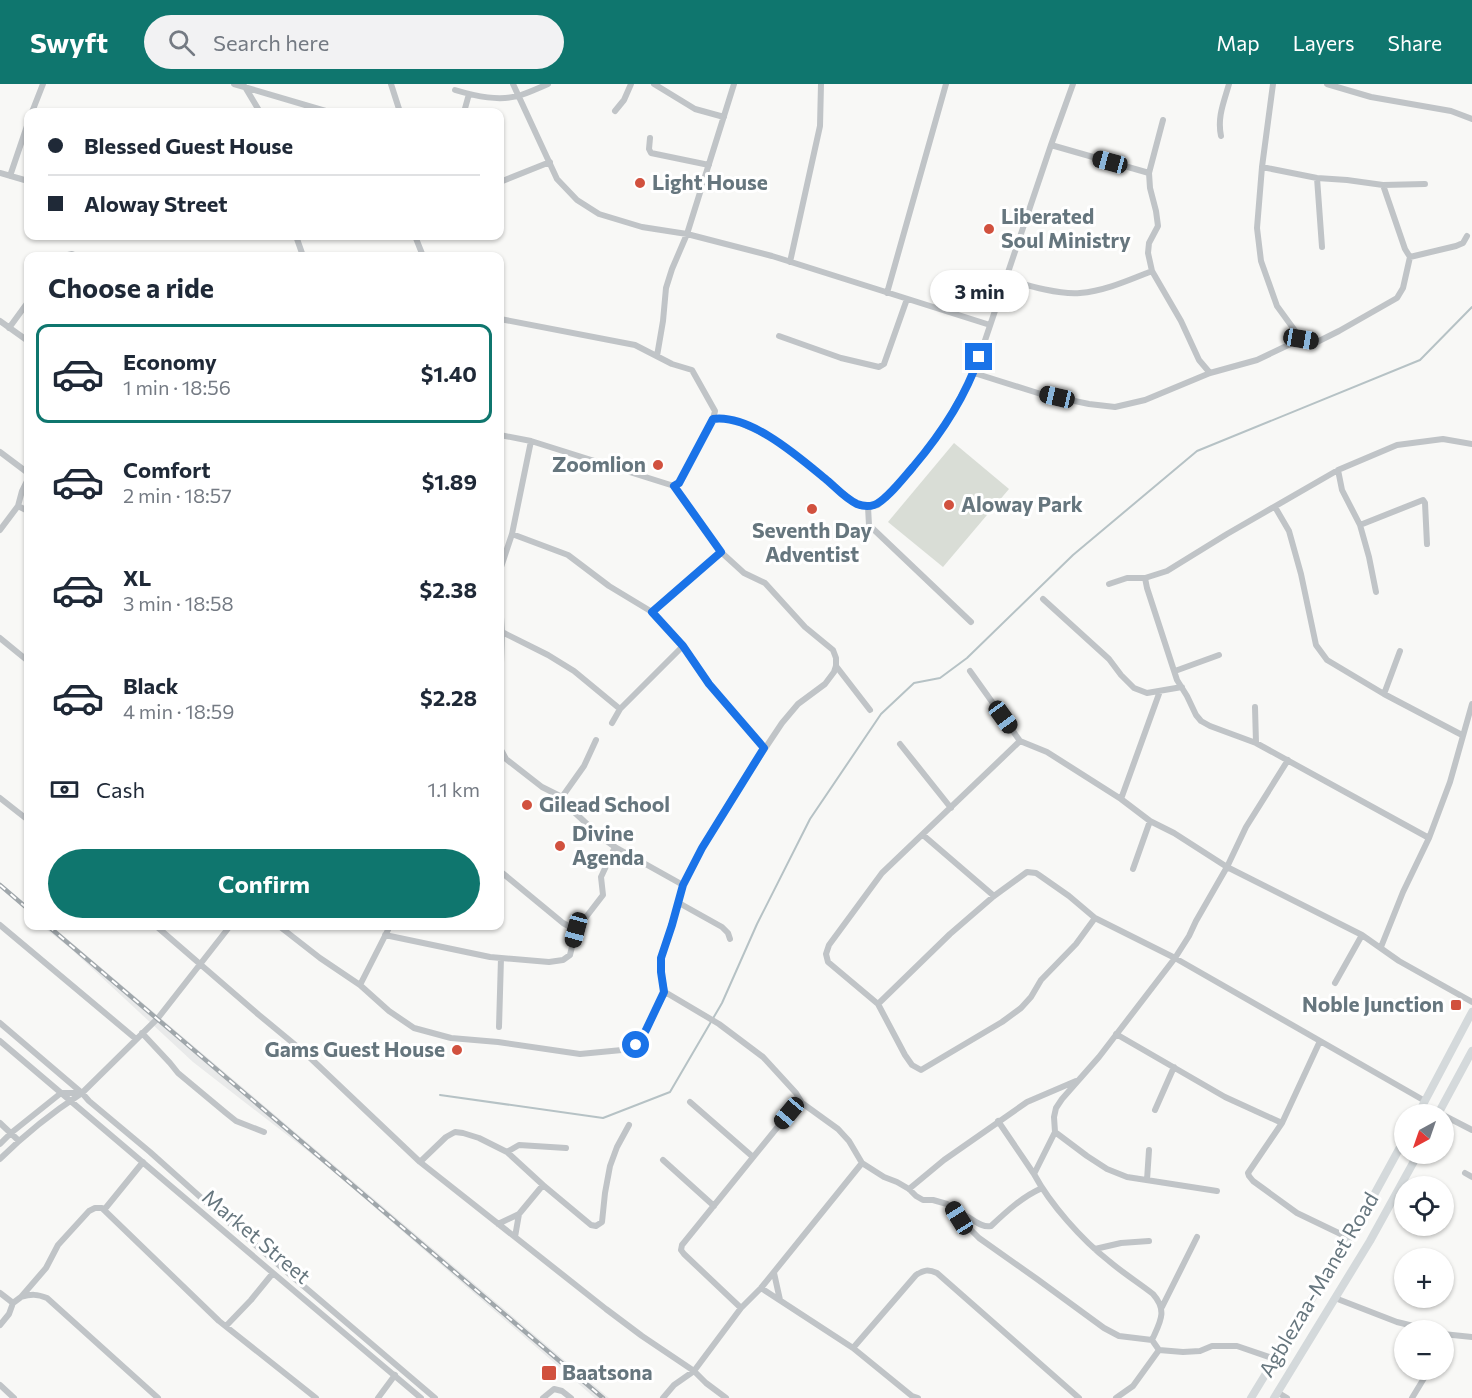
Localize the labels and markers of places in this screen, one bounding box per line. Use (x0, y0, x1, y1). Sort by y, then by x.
place label: Light House (652, 169, 768, 194)
marker: Light House (633, 176, 647, 190)
place label: Liberated Soul Ministry (1001, 203, 1131, 252)
marker: Liberated Soul Ministry (982, 222, 996, 236)
place label: Zoomlion (552, 451, 646, 476)
marker: Zoomlion (651, 458, 665, 472)
place label: Aloway Park (961, 491, 1083, 516)
marker: Aloway Park (942, 498, 956, 512)
marker: Seventh Day Adventist (805, 502, 819, 516)
place label: Seventh Day Adventist (752, 517, 873, 566)
place label: Gilead School (539, 791, 670, 816)
marker: Gilead School (520, 798, 534, 812)
place label: Divine Agenda (572, 820, 644, 869)
marker: Divine Agenda (553, 839, 567, 853)
place label: Noble Junction (1302, 991, 1444, 1016)
marker: Noble Junction (1449, 998, 1463, 1012)
place label: Gams Guest House (264, 1036, 445, 1061)
marker: Gams Guest House (450, 1043, 464, 1057)
place label: Baatsona (562, 1359, 652, 1384)
marker: Baatsona (540, 1364, 558, 1382)

